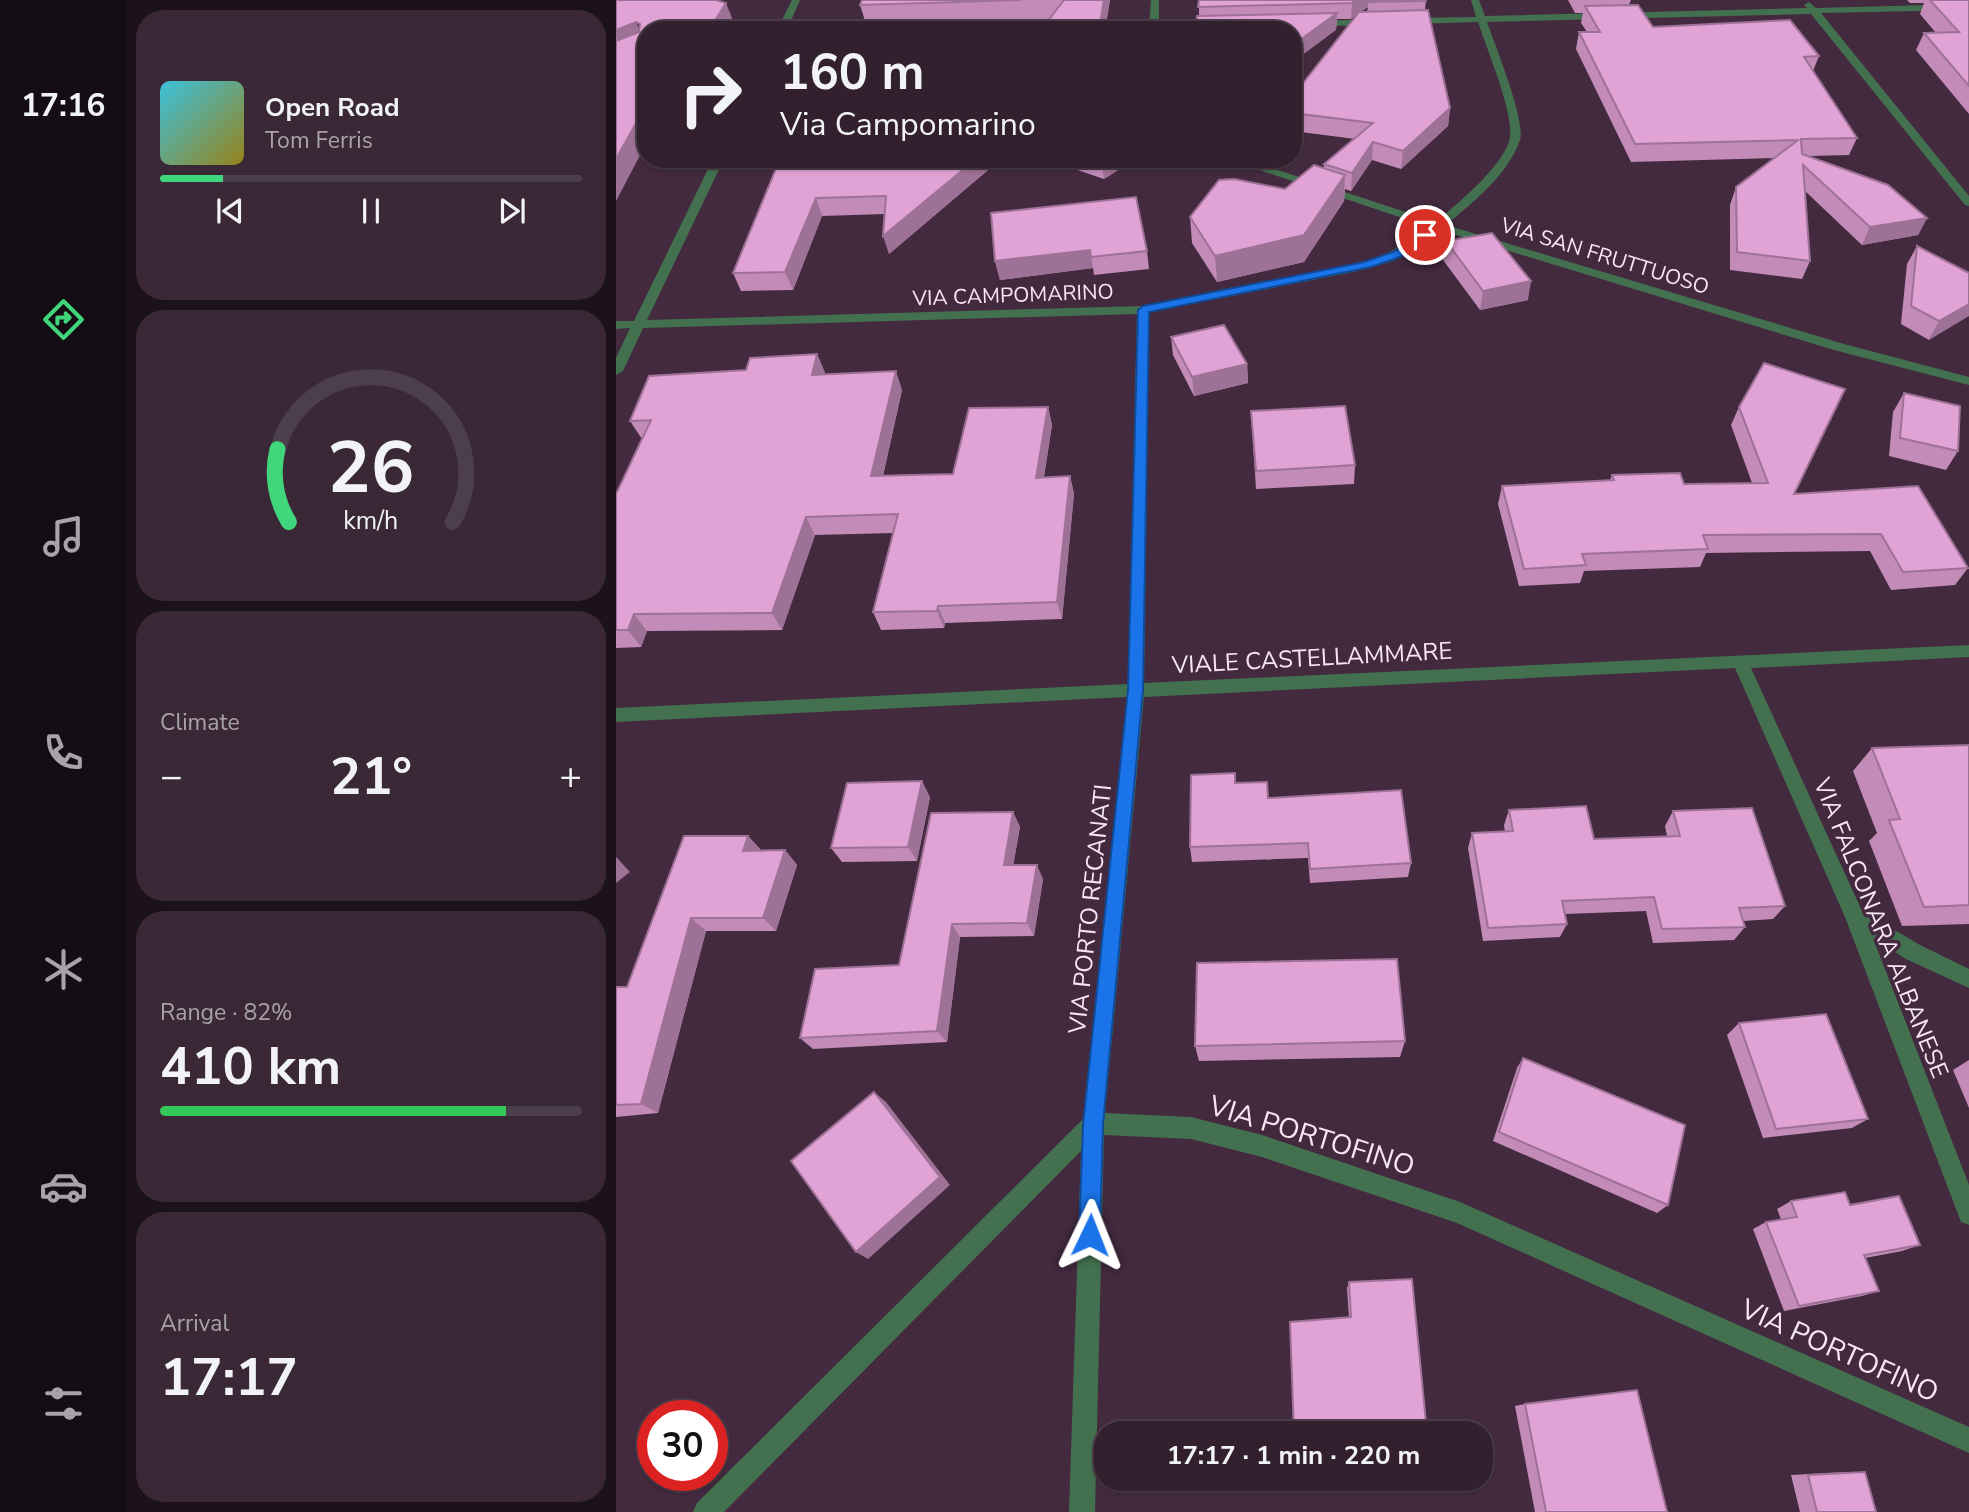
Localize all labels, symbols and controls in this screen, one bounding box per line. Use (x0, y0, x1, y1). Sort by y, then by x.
text: 160 m (780, 39, 924, 106)
icon: right (665, 49, 756, 140)
text: 17:16 (21, 84, 105, 127)
text: Open Road (265, 90, 400, 125)
text: Via Campomarino (780, 103, 1036, 146)
text: Tom Ferris (265, 125, 373, 156)
icon: previous (211, 192, 249, 230)
icon: pause (352, 192, 390, 230)
icon: next (493, 192, 531, 230)
pin (1395, 205, 1455, 265)
street label: VIA SAN FRUTTUOSO (1496, 211, 1713, 301)
icon: arrive (1406, 216, 1444, 254)
street label: VIA CAMPOMARINO (911, 277, 1114, 313)
icon: directions (39, 295, 88, 344)
text: 26 (327, 418, 415, 518)
text: km/h (343, 503, 399, 537)
icon: music (39, 512, 88, 561)
street label: VIALE CASTELLAMMARE (1170, 635, 1453, 681)
text: Climate (160, 707, 240, 738)
icon: phone (39, 728, 88, 777)
text: 21° (330, 741, 412, 812)
text: − (160, 751, 183, 802)
text: + (559, 751, 582, 802)
street label: VIA FALCONARA ALBANESE (1806, 772, 1956, 1083)
street label: VIA PORTO RECANATI (1061, 783, 1119, 1036)
icon: climate (39, 945, 88, 994)
text: Range · 82% (160, 997, 292, 1028)
text: 410 km (160, 1031, 341, 1102)
street label: VIA PORTOFINO (1203, 1086, 1419, 1185)
icon: car (39, 1162, 88, 1211)
position arrow (1053, 1198, 1127, 1272)
street label: VIA PORTOFINO (1734, 1290, 1945, 1412)
text: Arrival (160, 1308, 229, 1339)
text: 17:17 (160, 1342, 298, 1413)
icon: filters (39, 1379, 88, 1428)
speed limit sign: 30 (637, 1400, 728, 1491)
text: 17:17 · 1 min · 220 m (1167, 1438, 1420, 1473)

